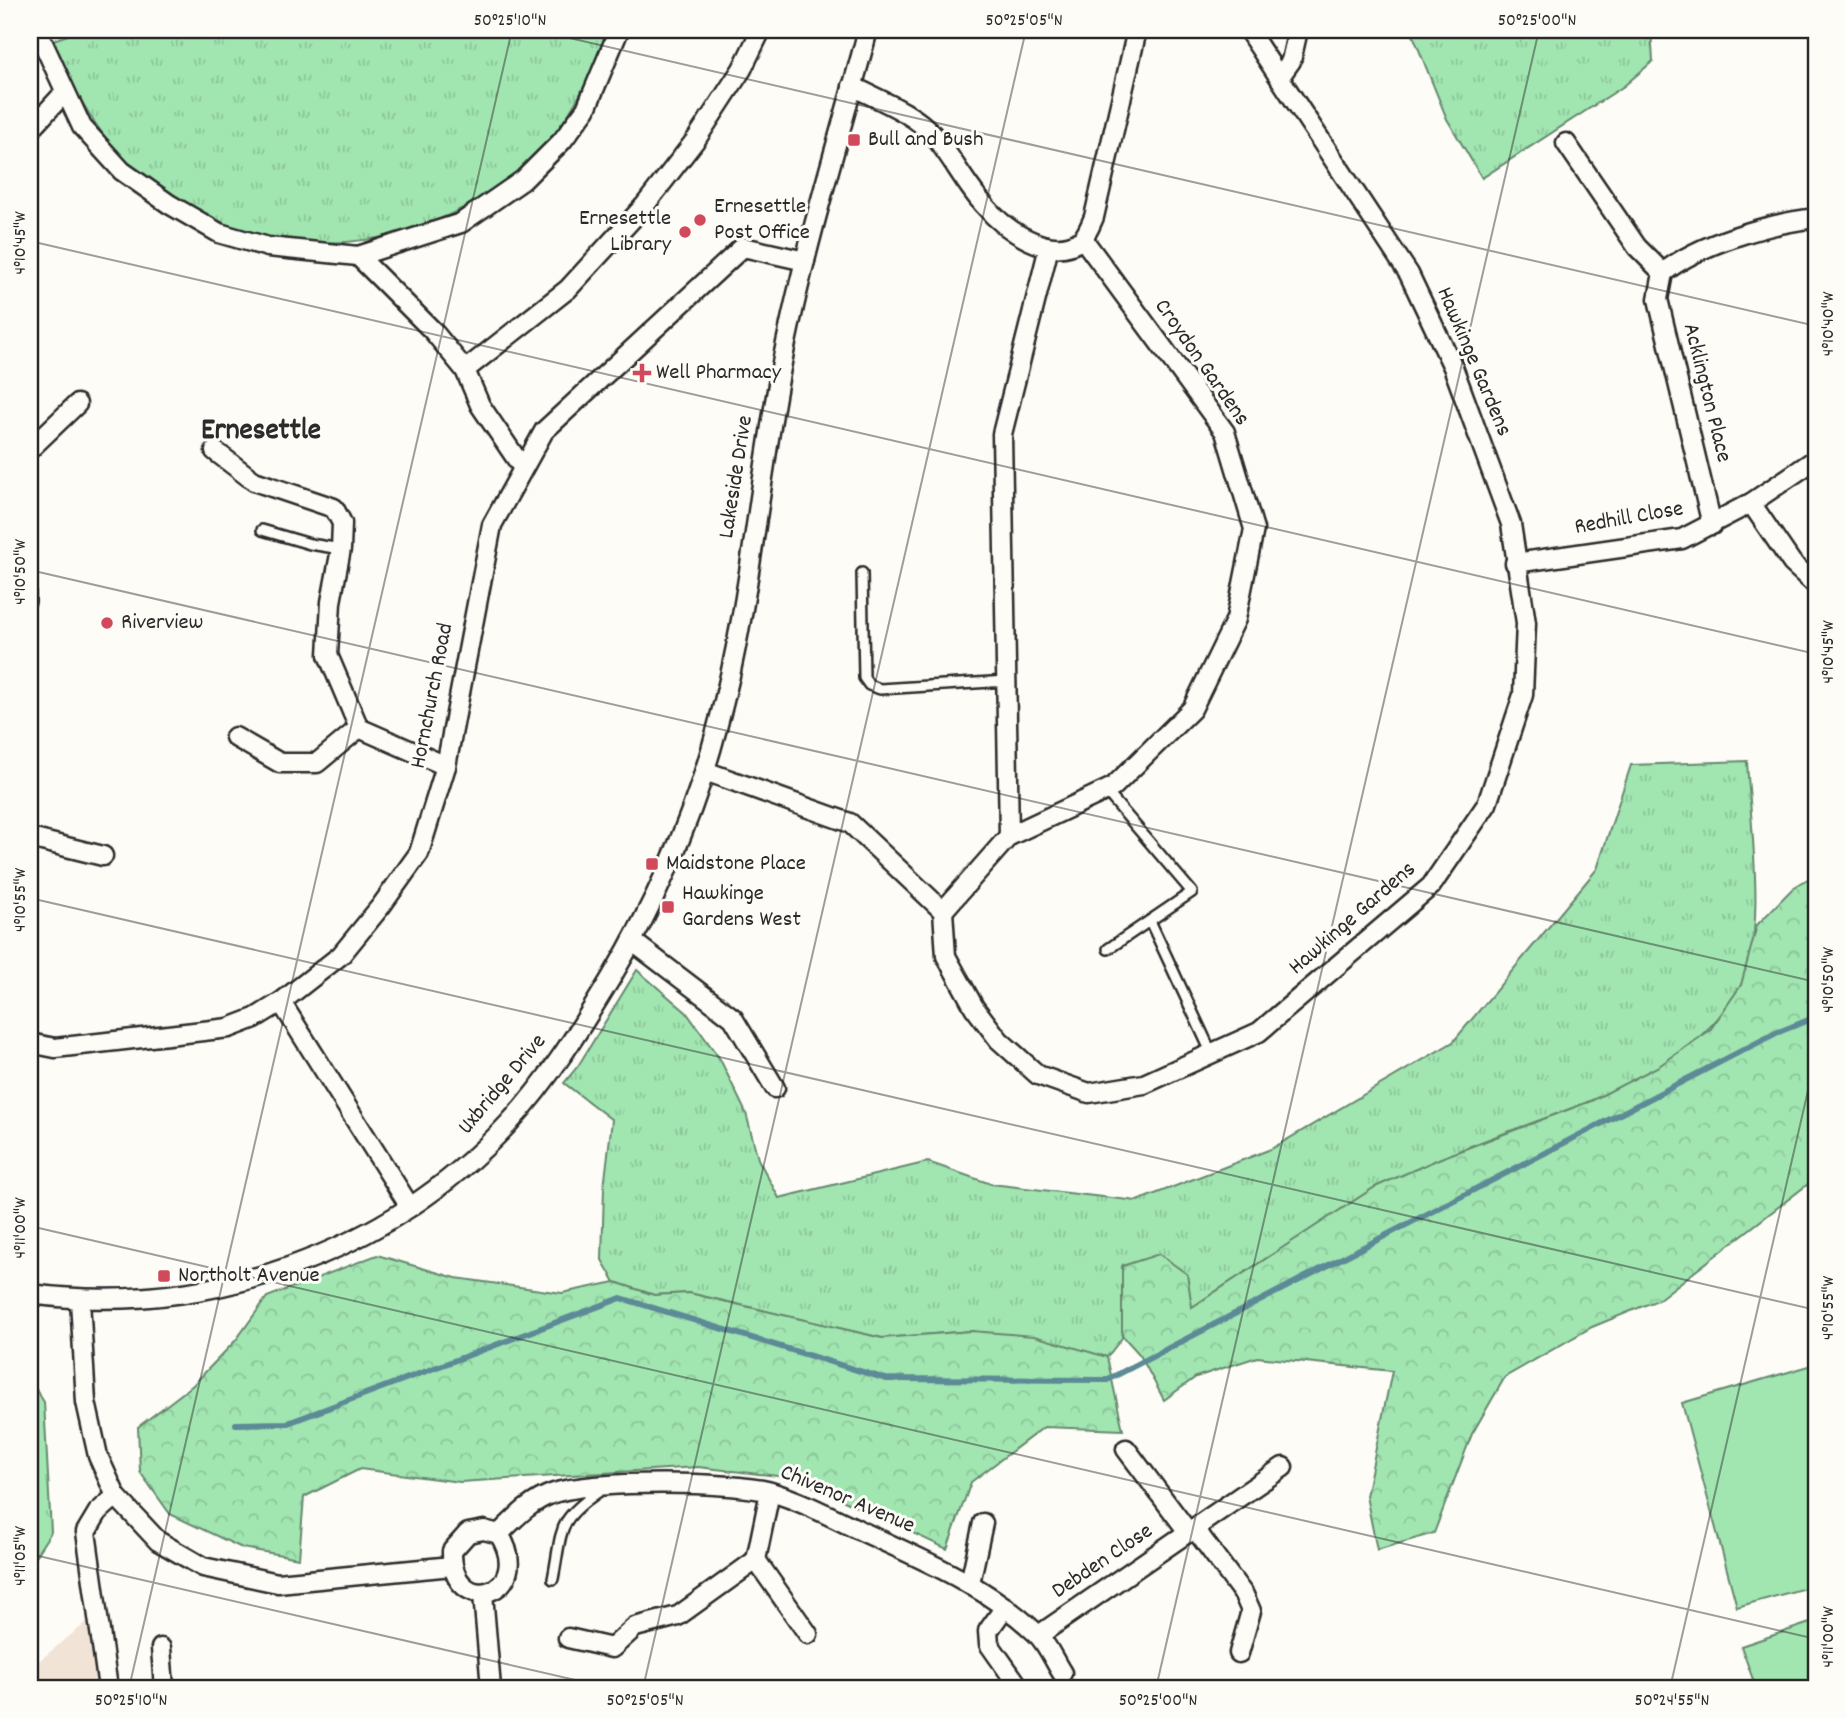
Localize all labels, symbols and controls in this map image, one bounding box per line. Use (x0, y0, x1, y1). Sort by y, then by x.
text: 50°25'10"N (474, 9, 546, 34)
text: 50°25'05"N (985, 9, 1063, 34)
text: 50°25'00"N (1498, 9, 1576, 34)
place label: Bull and Bush (868, 124, 984, 157)
marker: Bull and Bush (846, 132, 862, 148)
place label: Ernesettle Post Office (714, 191, 810, 250)
place label: Ernesettle Library (579, 203, 672, 262)
text: 4°10'45"W (9, 211, 34, 275)
marker: Ernesettle Post Office (692, 212, 708, 228)
marker: Ernesettle Library (677, 224, 693, 240)
street label: Hawkinge Gardens (1427, 282, 1519, 442)
text: 4°10'40"W (1817, 291, 1842, 356)
street label: Croydon Gardens (1145, 293, 1257, 433)
street label: Acklington Place (1673, 320, 1739, 466)
place label: Well Pharmacy (656, 357, 782, 390)
marker: Well Pharmacy (634, 365, 650, 381)
district label: Ernesettle (201, 411, 321, 454)
street label: Lakeside Drive (711, 413, 763, 541)
street label: Redhill Close (1572, 493, 1686, 545)
text: 4°10'50"W (9, 539, 34, 605)
place label: Riverview (121, 607, 203, 640)
marker: Riverview (99, 615, 115, 631)
street label: Hornchurch Road (403, 620, 463, 772)
text: 4°10'45"W (1817, 620, 1842, 684)
place label: Maidstone Place (666, 848, 806, 881)
street label: Hawkinge Gardens (1282, 854, 1424, 984)
marker: Maidstone Place (644, 856, 660, 872)
text: 4°10'55"W (9, 867, 34, 932)
place label: Hawkinge Gardens West (682, 878, 801, 937)
marker: Hawkinge Gardens West (660, 899, 676, 915)
text: 4°10'50"W (1817, 947, 1842, 1013)
street label: Uxbridge Drive (451, 1027, 555, 1143)
text: 4°11'00"W (9, 1197, 34, 1259)
place label: Northolt Avenue (178, 1260, 320, 1293)
marker: Northolt Avenue (156, 1268, 172, 1284)
text: 4°10'55"W (1817, 1275, 1842, 1340)
street label: Chivenor Avenue (775, 1457, 919, 1543)
street label: Debden Close (1046, 1516, 1160, 1608)
text: 4°11'05"W (9, 1526, 34, 1586)
text: 4°11'00"W (1817, 1606, 1842, 1668)
text: 50°25'10"N (95, 1689, 167, 1714)
text: 50°25'05"N (606, 1689, 684, 1714)
text: 50°25'00"N (1119, 1689, 1197, 1714)
text: 50°24'55"N (1635, 1689, 1709, 1714)

